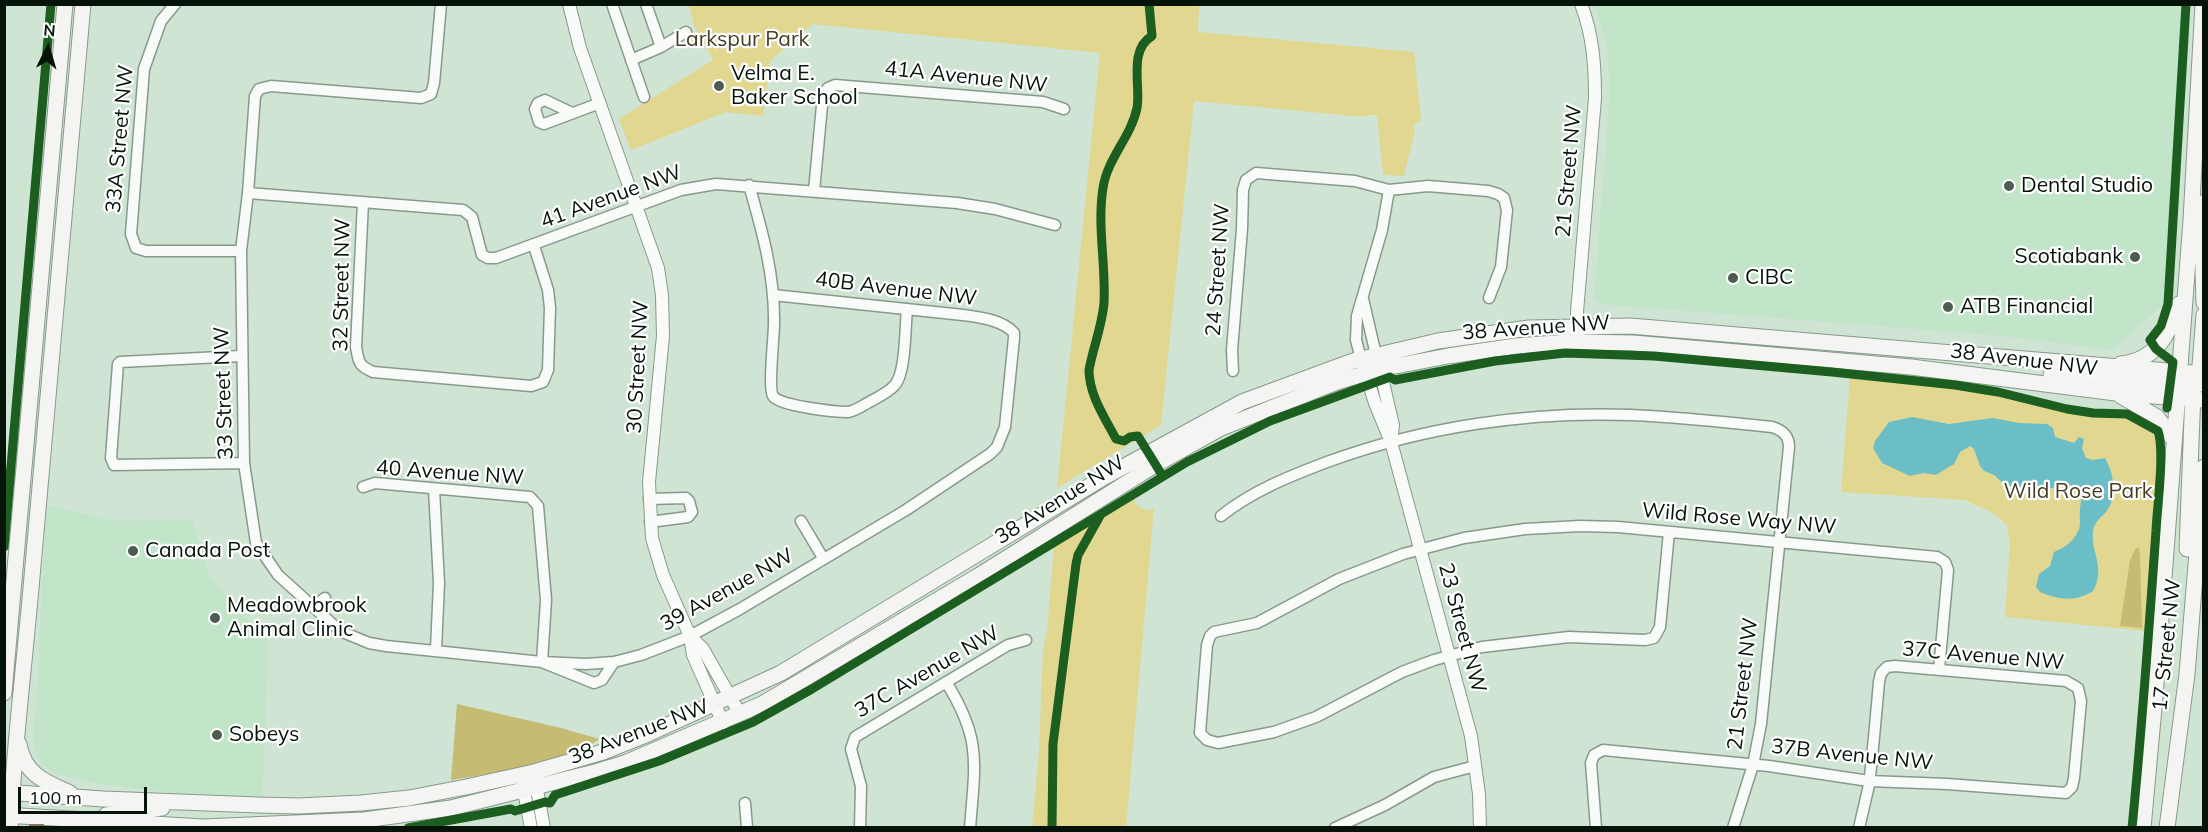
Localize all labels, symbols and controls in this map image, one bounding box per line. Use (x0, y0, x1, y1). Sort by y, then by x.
north arrow (18, 18, 78, 78)
text: N (43, 20, 56, 41)
park label: Larkspur Park (675, 27, 809, 53)
street label: 41A Avenue NW (883, 56, 1049, 98)
place label: Velma E. Baker School (731, 61, 858, 111)
street label: 33A Street NW (101, 64, 139, 214)
marker: Velma E. Baker School (712, 79, 726, 93)
street label: 21 Street NW (1551, 104, 1587, 238)
street label: 41 Avenue NW (537, 160, 685, 234)
place label: Dental Studio (2021, 173, 2153, 199)
marker: Dental Studio (2002, 179, 2016, 193)
street label: 24 Street NW (1201, 203, 1235, 337)
street label: 32 Street NW (328, 218, 356, 352)
place label: Scotiabank (2015, 244, 2123, 270)
marker: Scotiabank (2128, 250, 2142, 264)
place label: CIBC (1745, 265, 1793, 291)
street label: 40B Avenue NW (814, 267, 978, 311)
marker: CIBC (1726, 271, 1740, 285)
place label: ATB Financial (1960, 294, 2093, 320)
street label: 30 Street NW (622, 300, 654, 434)
marker: ATB Financial (1941, 300, 1955, 314)
street label: 38 Avenue NW (1461, 310, 1611, 346)
street label: 33 Street NW (209, 326, 239, 460)
street label: 38 Avenue NW (1949, 338, 2099, 382)
street label: 38 Avenue NW (990, 450, 1130, 550)
street label: 40 Avenue NW (375, 455, 525, 491)
park label: Wild Rose Park (2003, 479, 2153, 505)
street label: Wild Rose Way NW (1641, 498, 1837, 540)
place label: Canada Post (145, 538, 270, 564)
street label: 39 Avenue NW (656, 543, 798, 637)
marker: Canada Post (126, 544, 140, 558)
street label: 23 Street NW (1433, 560, 1491, 696)
street label: 17 Street NW (2148, 577, 2186, 713)
place label: Meadowbrook Animal Clinic (227, 593, 367, 643)
marker: Meadowbrook Animal Clinic (208, 611, 222, 625)
street label: 21 Street NW (1722, 616, 1764, 752)
street label: 37C Avenue NW (850, 620, 1004, 724)
street label: 37C Avenue NW (1901, 636, 2065, 676)
street label: 38 Avenue NW (565, 694, 713, 770)
place label: Sobeys (229, 722, 299, 748)
marker: Sobeys (210, 728, 224, 742)
street label: 37B Avenue NW (1770, 734, 1934, 776)
scale bar (21, 775, 150, 813)
text: 100 m (29, 786, 82, 809)

